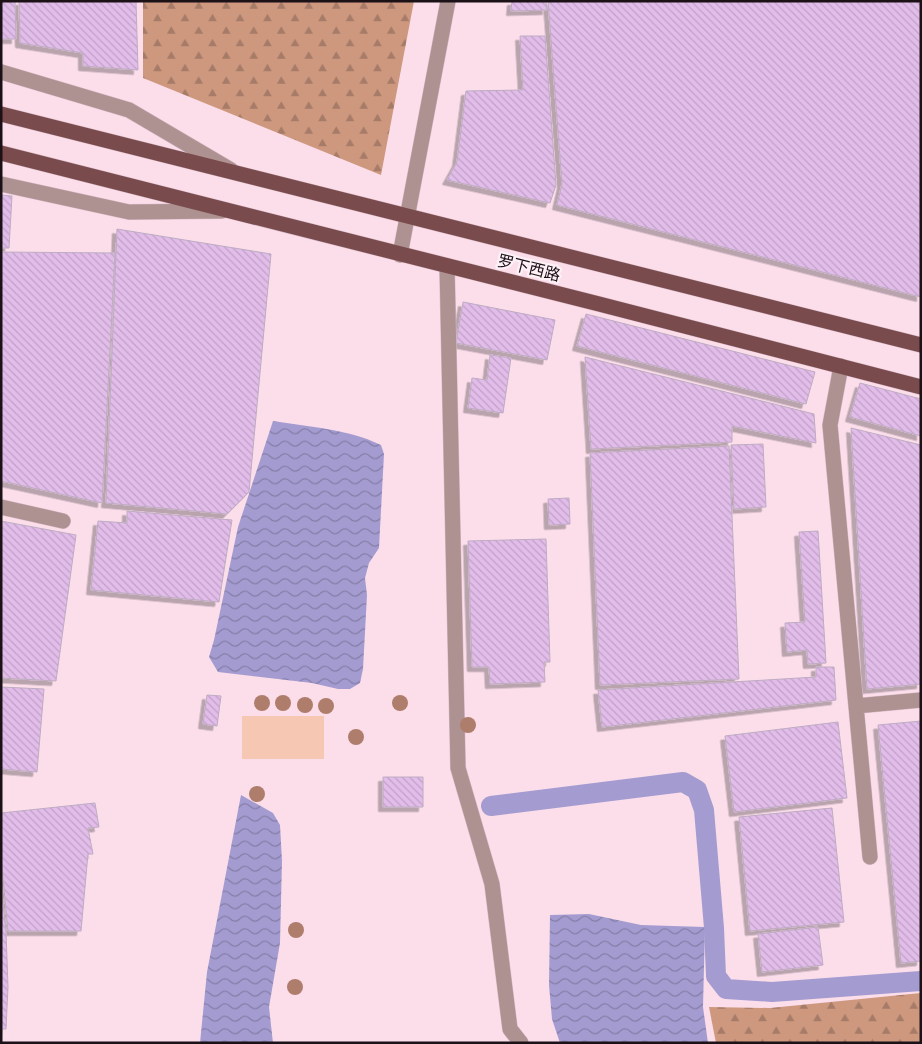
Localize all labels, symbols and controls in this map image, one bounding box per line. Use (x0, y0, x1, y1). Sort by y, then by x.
street label: 罗下西路 (496, 251, 562, 285)

